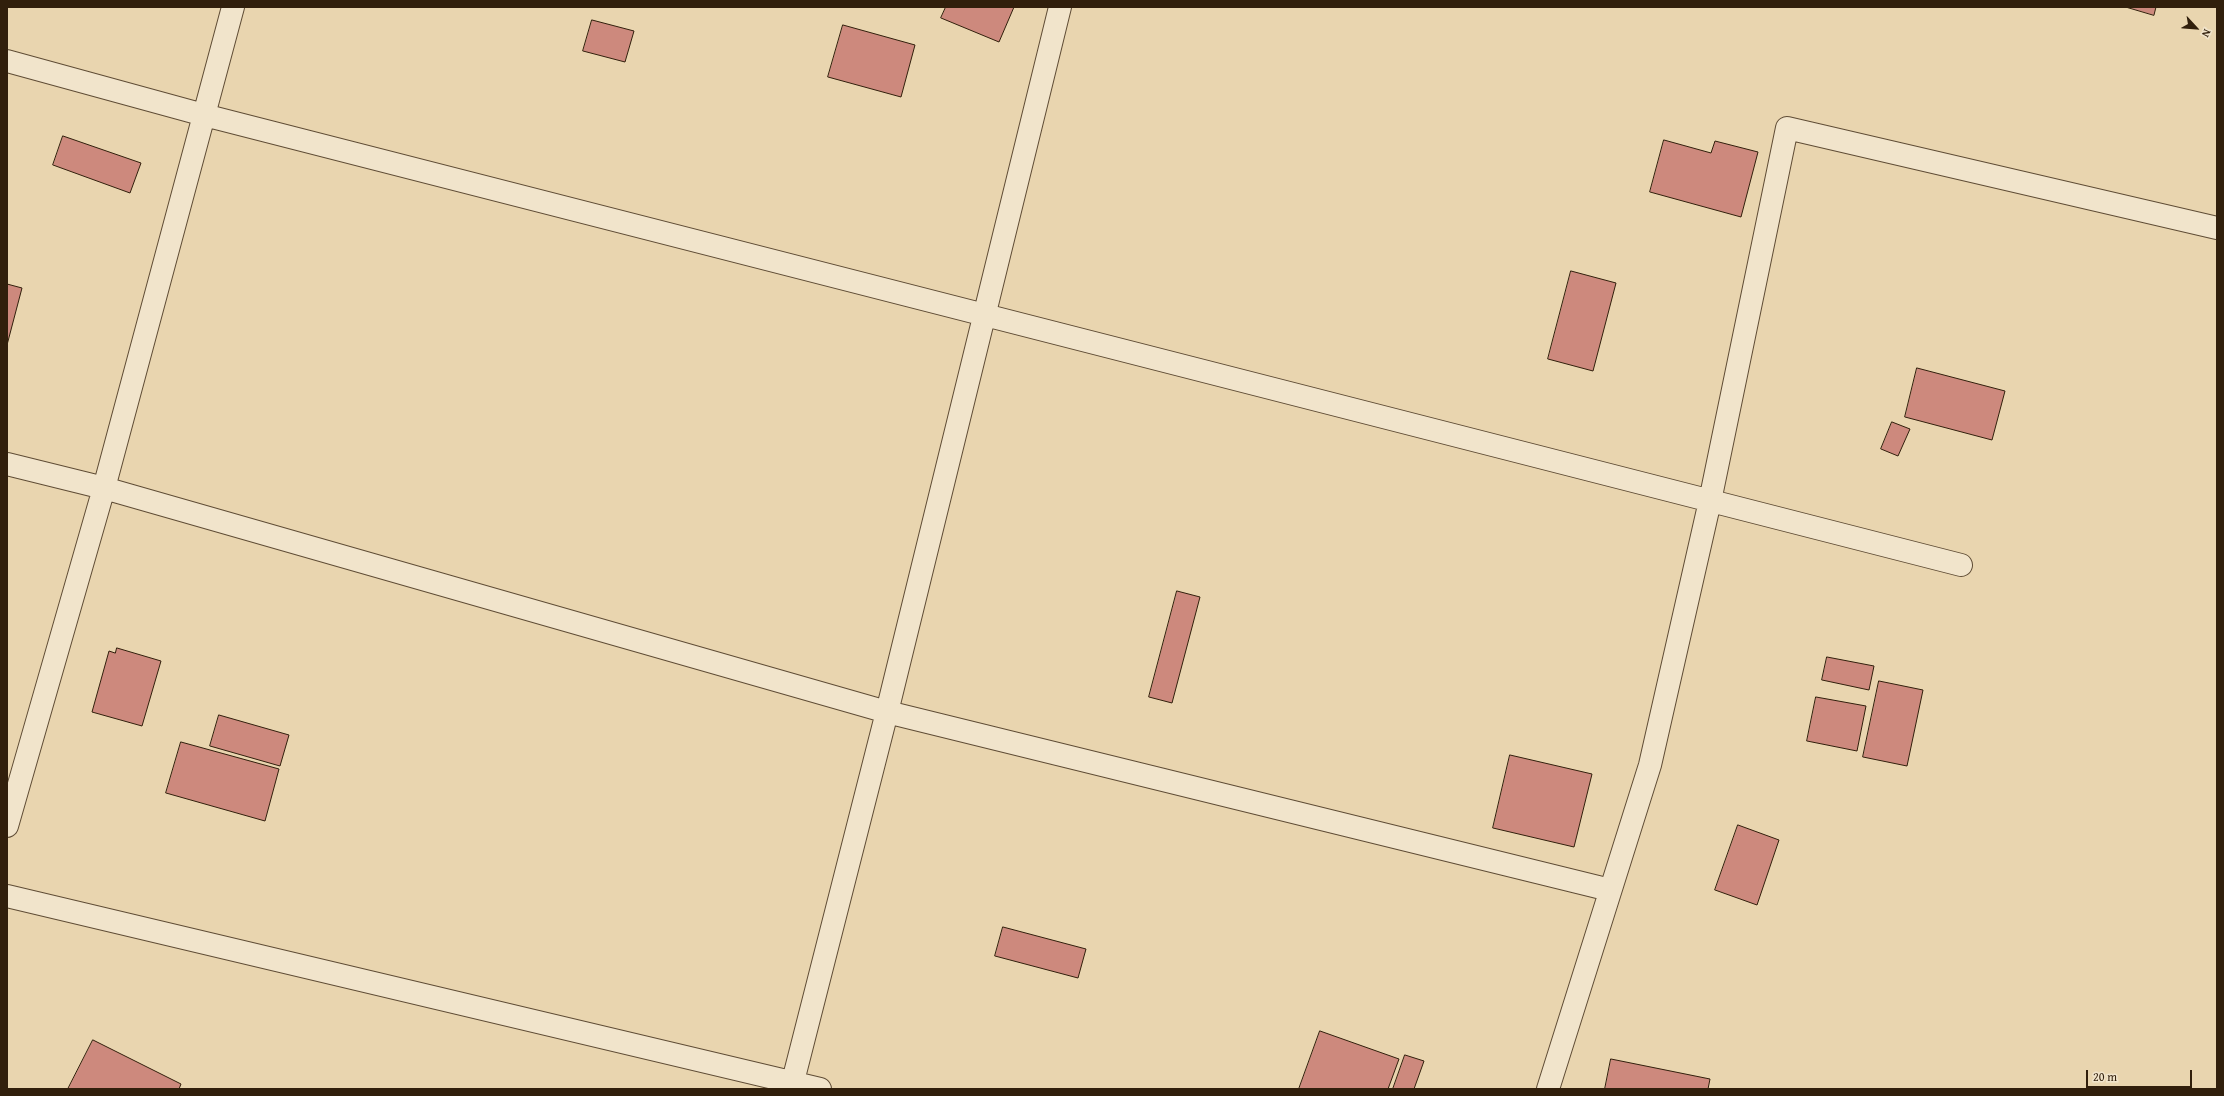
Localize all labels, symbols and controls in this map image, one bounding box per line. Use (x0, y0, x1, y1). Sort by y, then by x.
north arrow (2176, 8, 2216, 48)
text: N (2198, 26, 2216, 40)
scale bar (2088, 1062, 2194, 1088)
text: 20 m (2093, 1068, 2117, 1085)

